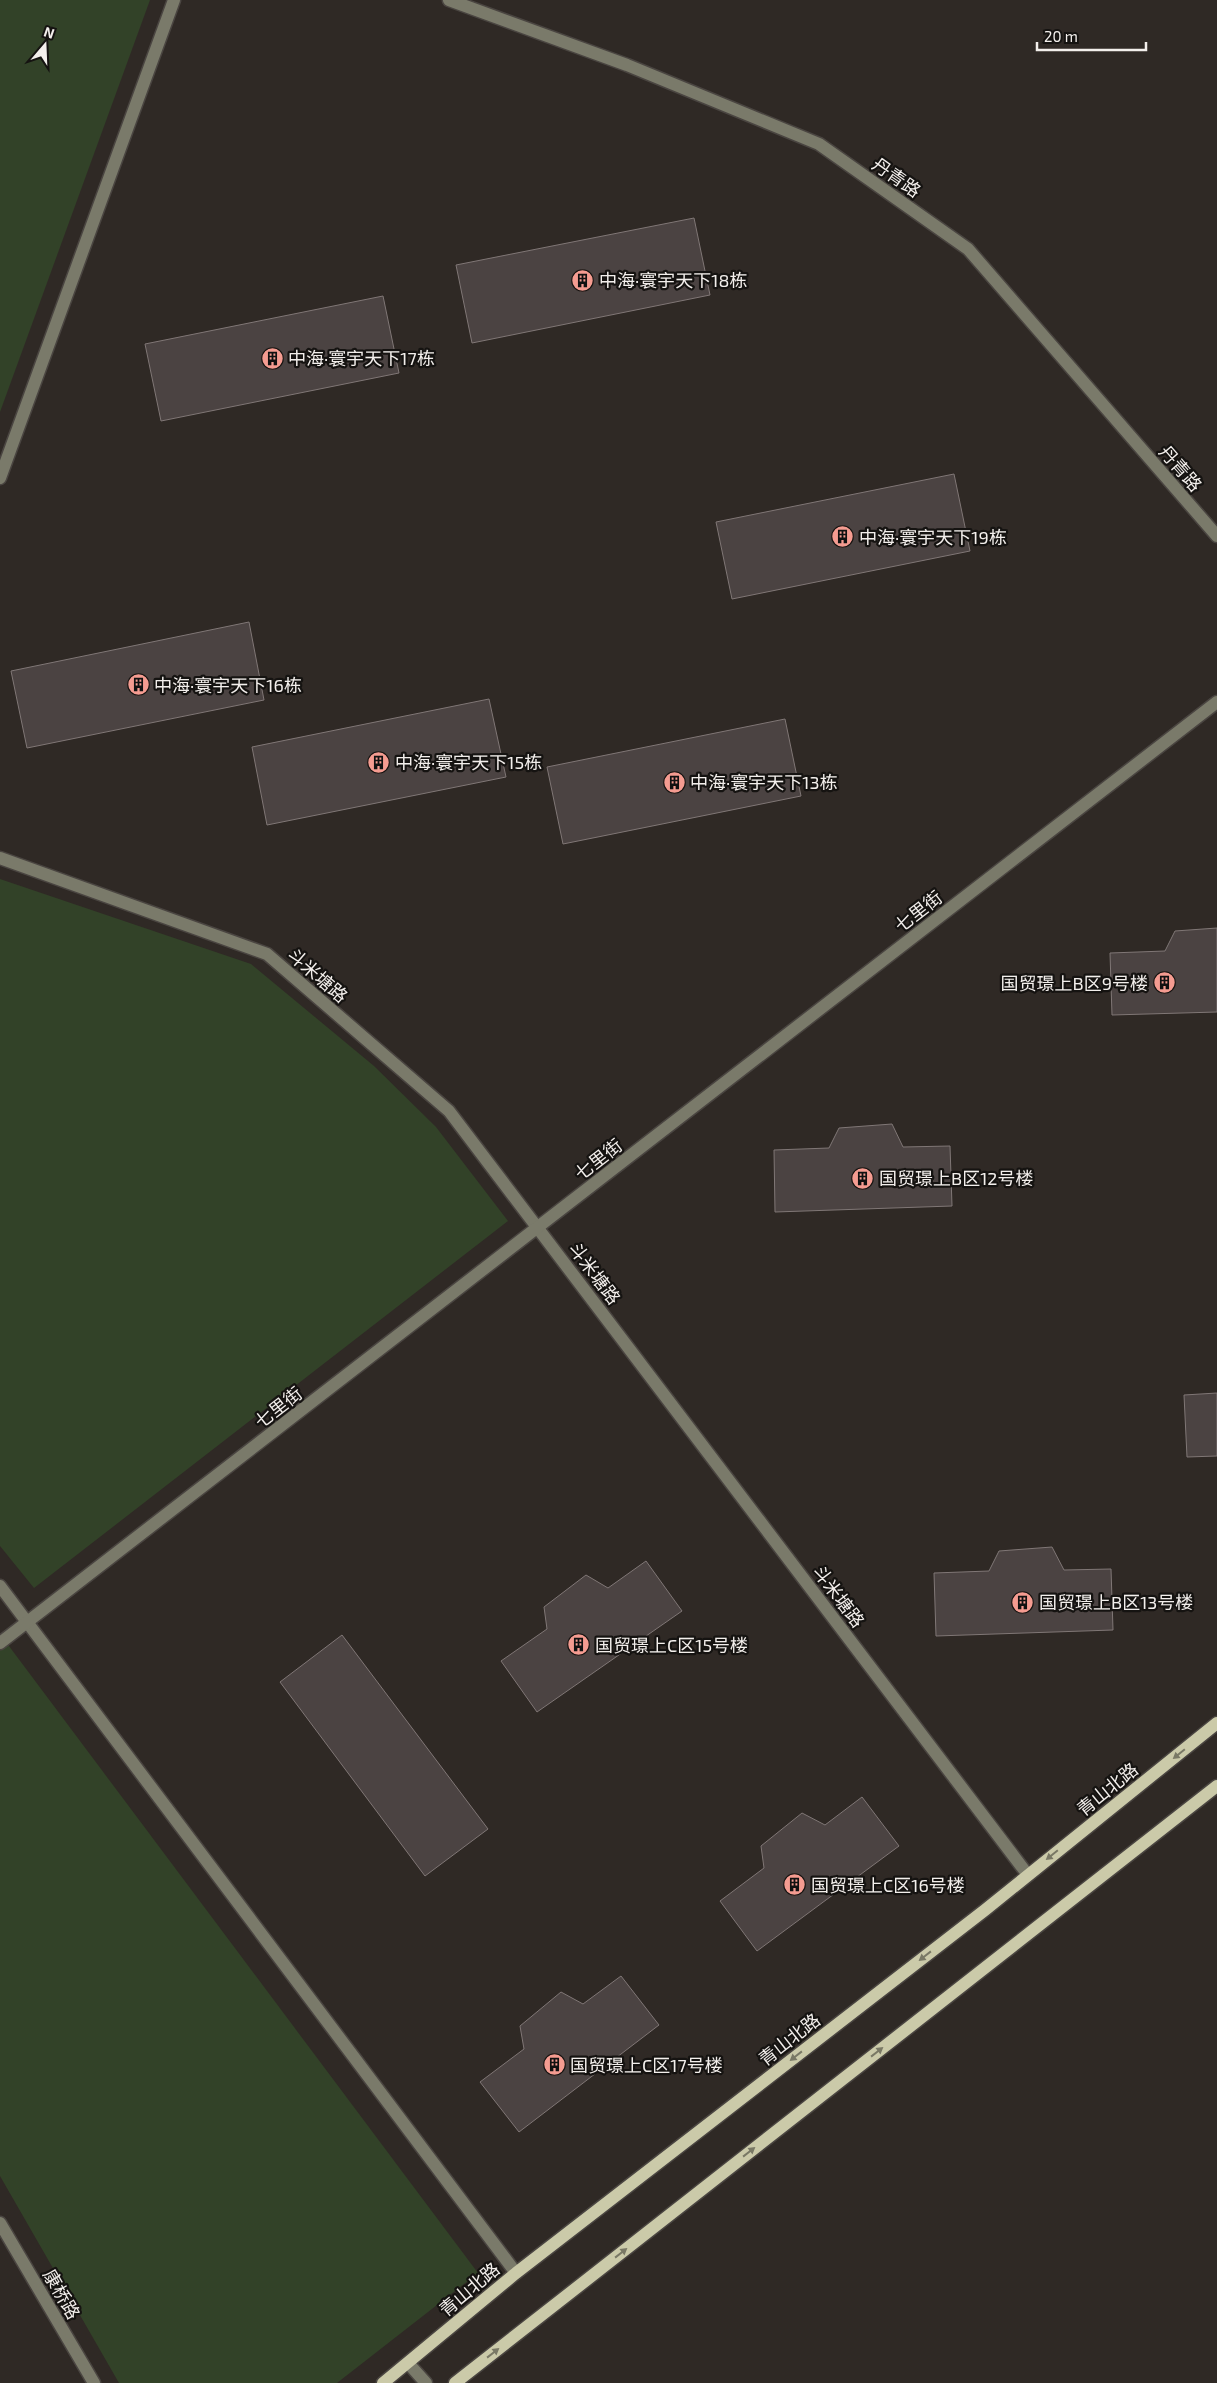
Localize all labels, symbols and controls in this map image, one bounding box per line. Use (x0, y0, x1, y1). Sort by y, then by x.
north arrow (20, 20, 70, 70)
scale bar (1037, 20, 1146, 52)
text: N (42, 23, 57, 42)
text: 20 m (1044, 27, 1078, 45)
street label: 丹青路 (869, 153, 925, 201)
building icon: 中海·寰宇天下18栋 (571, 268, 595, 292)
place label: 中海·寰宇天下18栋 (599, 269, 747, 291)
building icon: 中海·寰宇天下17栋 (260, 346, 284, 370)
place label: 中海·寰宇天下17栋 (288, 347, 435, 369)
street label: 丹青路 (1155, 440, 1207, 496)
building icon: 中海·寰宇天下19栋 (831, 525, 855, 549)
place label: 中海·寰宇天下19栋 (859, 526, 1007, 548)
building icon: 中海·寰宇天下16栋 (126, 673, 150, 697)
place label: 中海·寰宇天下16栋 (154, 674, 302, 696)
building icon: 中海·寰宇天下15栋 (367, 750, 391, 774)
place label: 中海·寰宇天下15栋 (395, 751, 542, 773)
building icon: 中海·寰宇天下13栋 (662, 770, 686, 794)
place label: 中海·寰宇天下13栋 (690, 771, 837, 793)
street label: 七里街 (890, 886, 946, 936)
street label: 斗米塘路 (284, 943, 352, 1007)
building icon: 国贸璟上B区9号楼 (1152, 971, 1176, 995)
place label: 国贸璟上B区9号楼 (1001, 972, 1148, 994)
street label: 七里街 (570, 1134, 626, 1184)
building icon: 国贸璟上B区12号楼 (851, 1166, 875, 1190)
place label: 国贸璟上B区12号楼 (879, 1167, 1033, 1189)
street label: 斗米塘路 (565, 1238, 625, 1308)
street label: 七里街 (250, 1382, 306, 1432)
street label: 斗米塘路 (809, 1561, 869, 1631)
building icon: 国贸璟上B区13号楼 (1011, 1590, 1035, 1614)
place label: 国贸璟上B区13号楼 (1039, 1591, 1193, 1613)
building icon: 国贸璟上C区15号楼 (567, 1633, 591, 1657)
place label: 国贸璟上C区15号楼 (595, 1634, 748, 1656)
one-way arrow (1173, 1748, 1186, 1759)
street label: 青山北路 (1072, 1758, 1142, 1820)
one-way arrow (1046, 1850, 1059, 1861)
building icon: 国贸璟上C区16号楼 (783, 1873, 807, 1897)
place label: 国贸璟上C区16号楼 (811, 1874, 965, 1896)
one-way arrow (919, 1951, 932, 1962)
street label: 青山北路 (754, 2008, 824, 2070)
one-way arrow (870, 2047, 883, 2058)
one-way arrow (790, 2050, 803, 2061)
building icon: 国贸璟上C区17号楼 (542, 2053, 566, 2077)
place label: 国贸璟上C区17号楼 (570, 2054, 723, 2076)
one-way arrow (742, 2147, 755, 2158)
one-way arrow (614, 2247, 627, 2258)
street label: 青山北路 (434, 2257, 504, 2321)
street label: 康桥路 (39, 2265, 85, 2323)
one-way arrow (486, 2348, 500, 2358)

